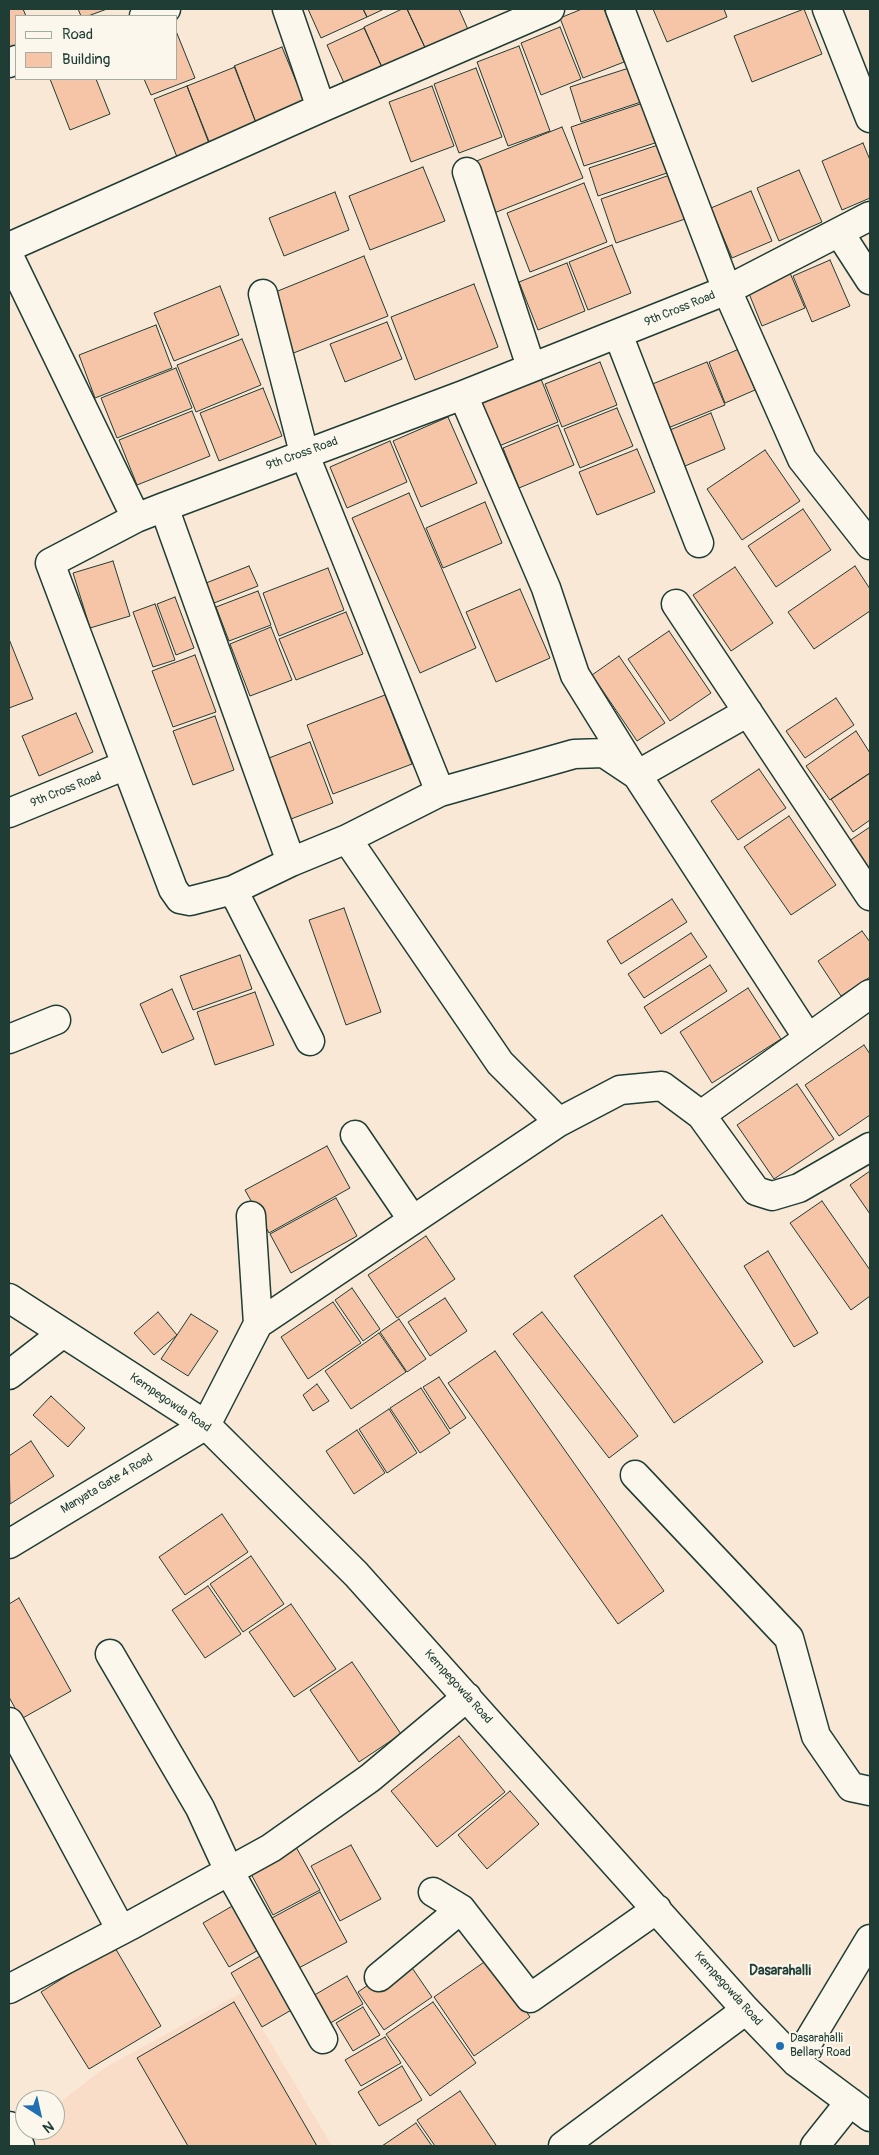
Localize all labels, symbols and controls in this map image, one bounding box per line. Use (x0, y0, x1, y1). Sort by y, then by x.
legend (15, 15, 178, 80)
text: Road (62, 25, 93, 44)
text: Building (62, 50, 110, 69)
street label: 9th Cross Road (642, 288, 718, 330)
street label: 9th Cross Road (264, 434, 340, 474)
street label: 9th Cross Road (28, 769, 104, 811)
street label: Kempegowda Road (127, 1371, 213, 1435)
street label: Manyata Gate 4 Road (58, 1451, 156, 1517)
street label: Kempegowda Road (421, 1647, 495, 1727)
street label: Kempegowda Road (691, 1949, 765, 2029)
district label: Dasarahalli (749, 1963, 811, 1979)
place label: Dasarahalli Bellary Road (790, 2032, 851, 2060)
marker: Dasarahalli Bellary Road (774, 2040, 786, 2052)
north arrow (15, 2090, 65, 2140)
text: N (40, 2117, 57, 2137)

